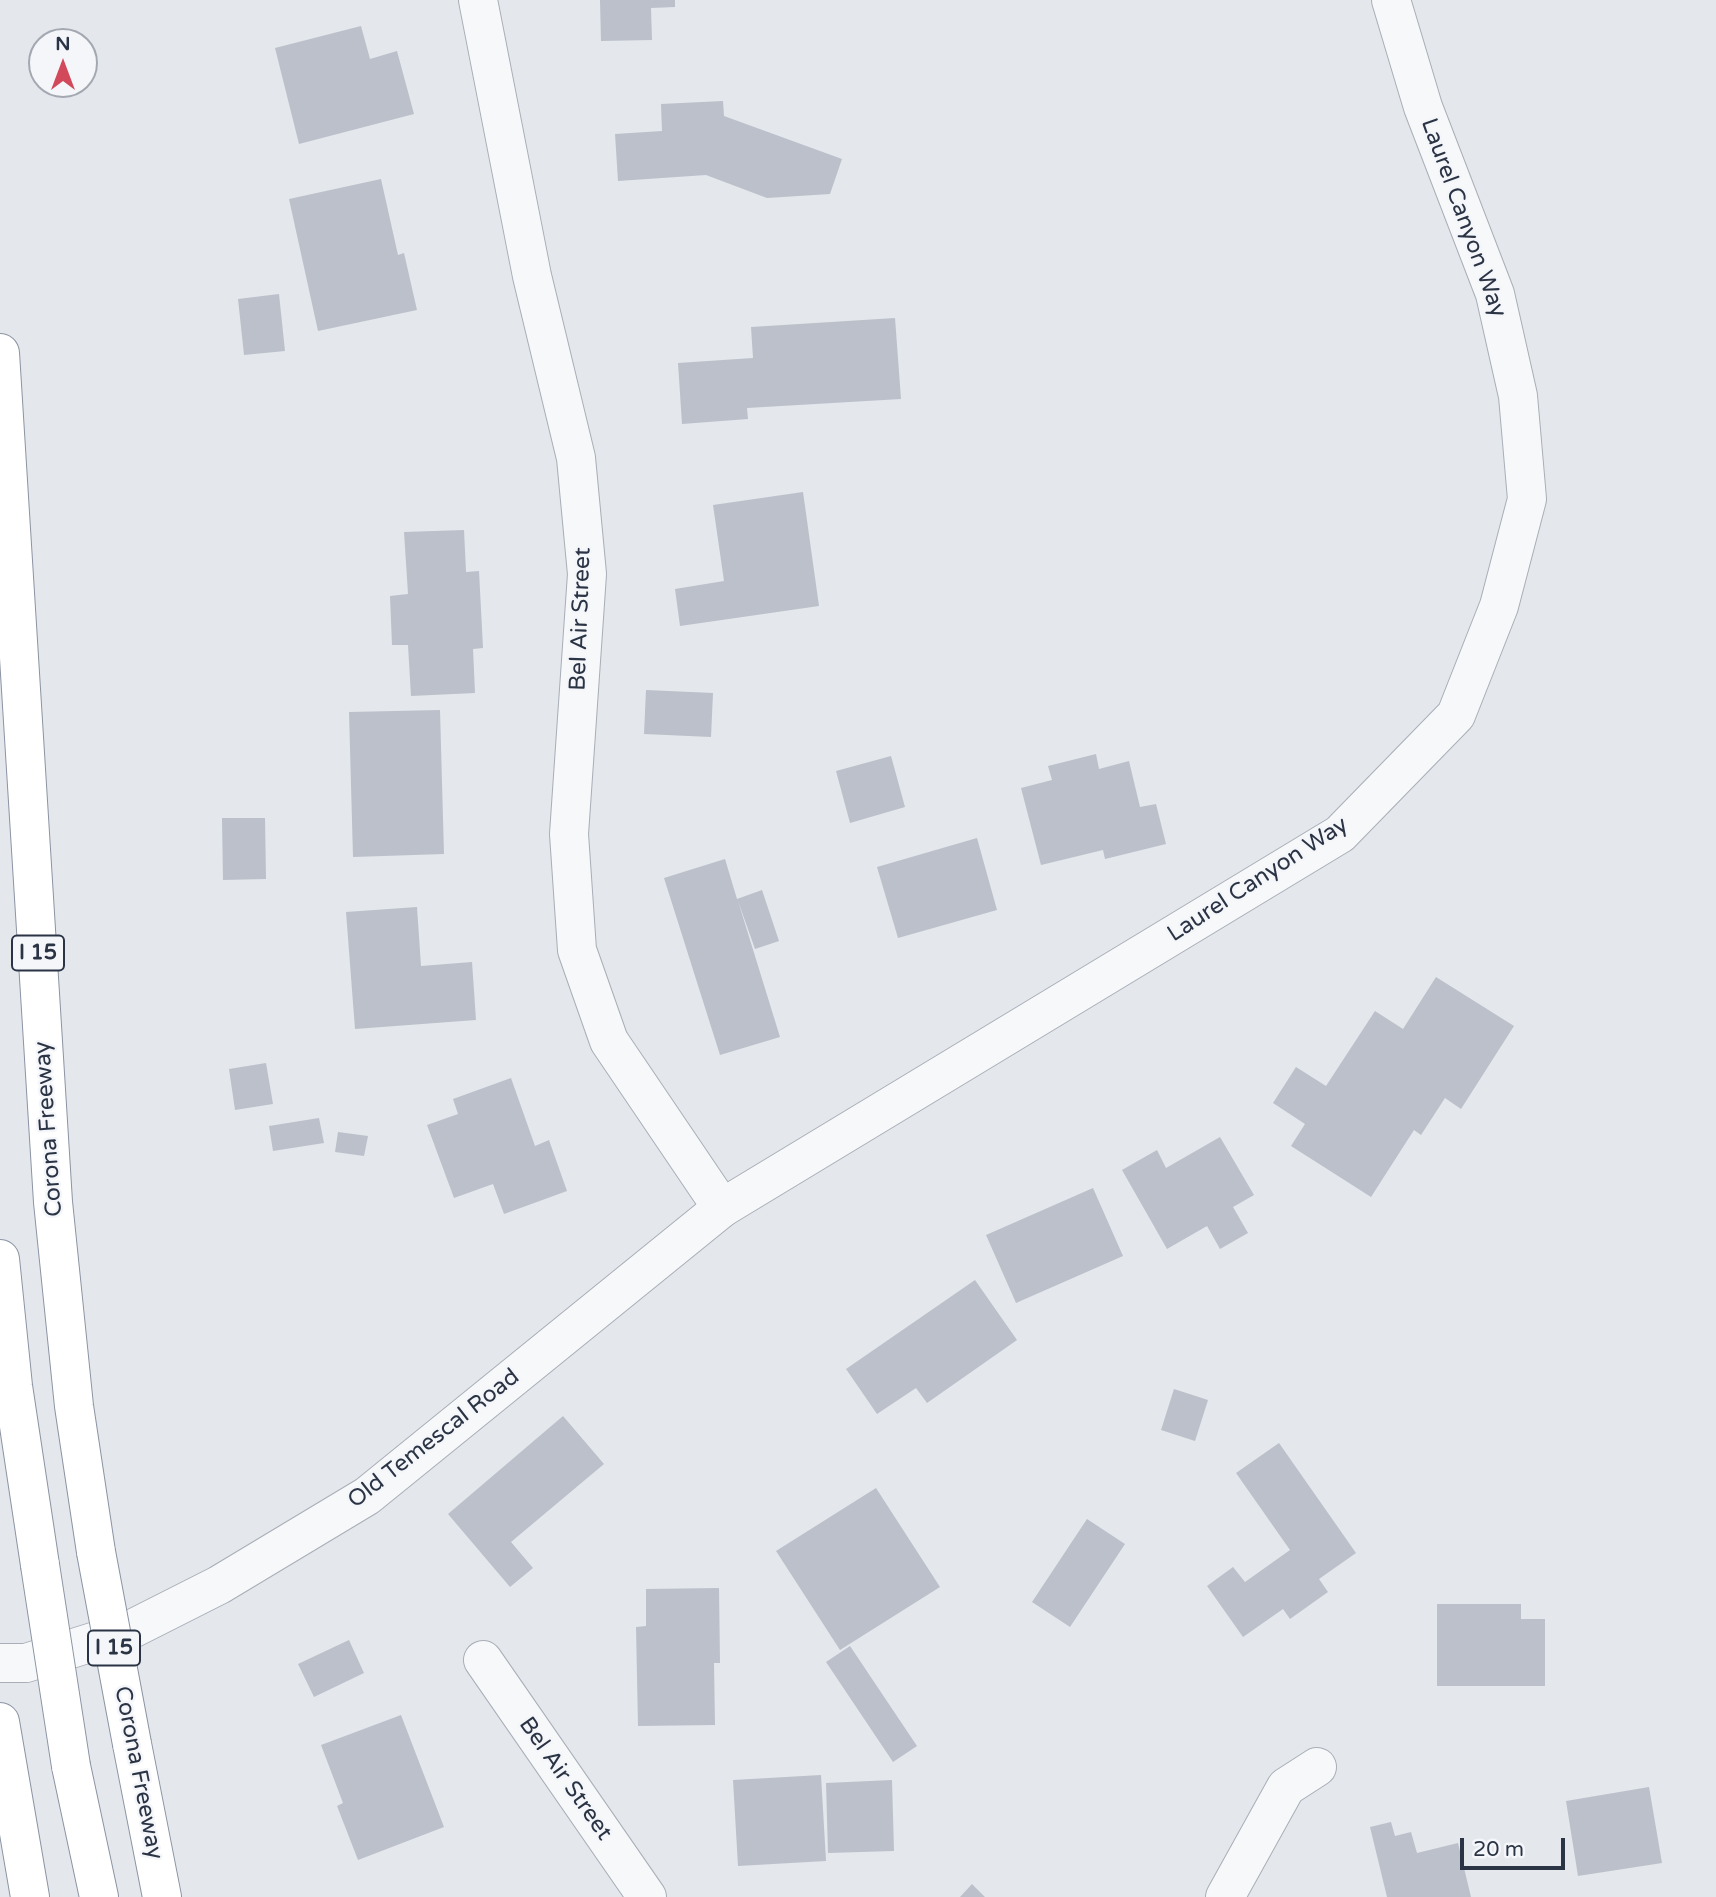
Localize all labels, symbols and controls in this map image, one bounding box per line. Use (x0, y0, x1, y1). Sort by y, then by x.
north arrow (28, 28, 98, 98)
text: N (55, 33, 71, 55)
street label: Laurel Canyon Way (1414, 115, 1512, 321)
street label: Bel Air Street (565, 547, 597, 691)
street label: Laurel Canyon Way (1163, 811, 1353, 949)
road number: I 15 (12, 936, 64, 970)
street label: Corona Freeway (29, 1040, 69, 1218)
street label: Old Temescal Road (343, 1363, 525, 1515)
road number: I 15 (88, 1630, 140, 1666)
street label: Corona Freeway (108, 1684, 168, 1862)
street label: Bel Air Street (512, 1712, 618, 1846)
scale bar (1464, 1824, 1569, 1868)
text: 20 m (1473, 1837, 1524, 1862)

